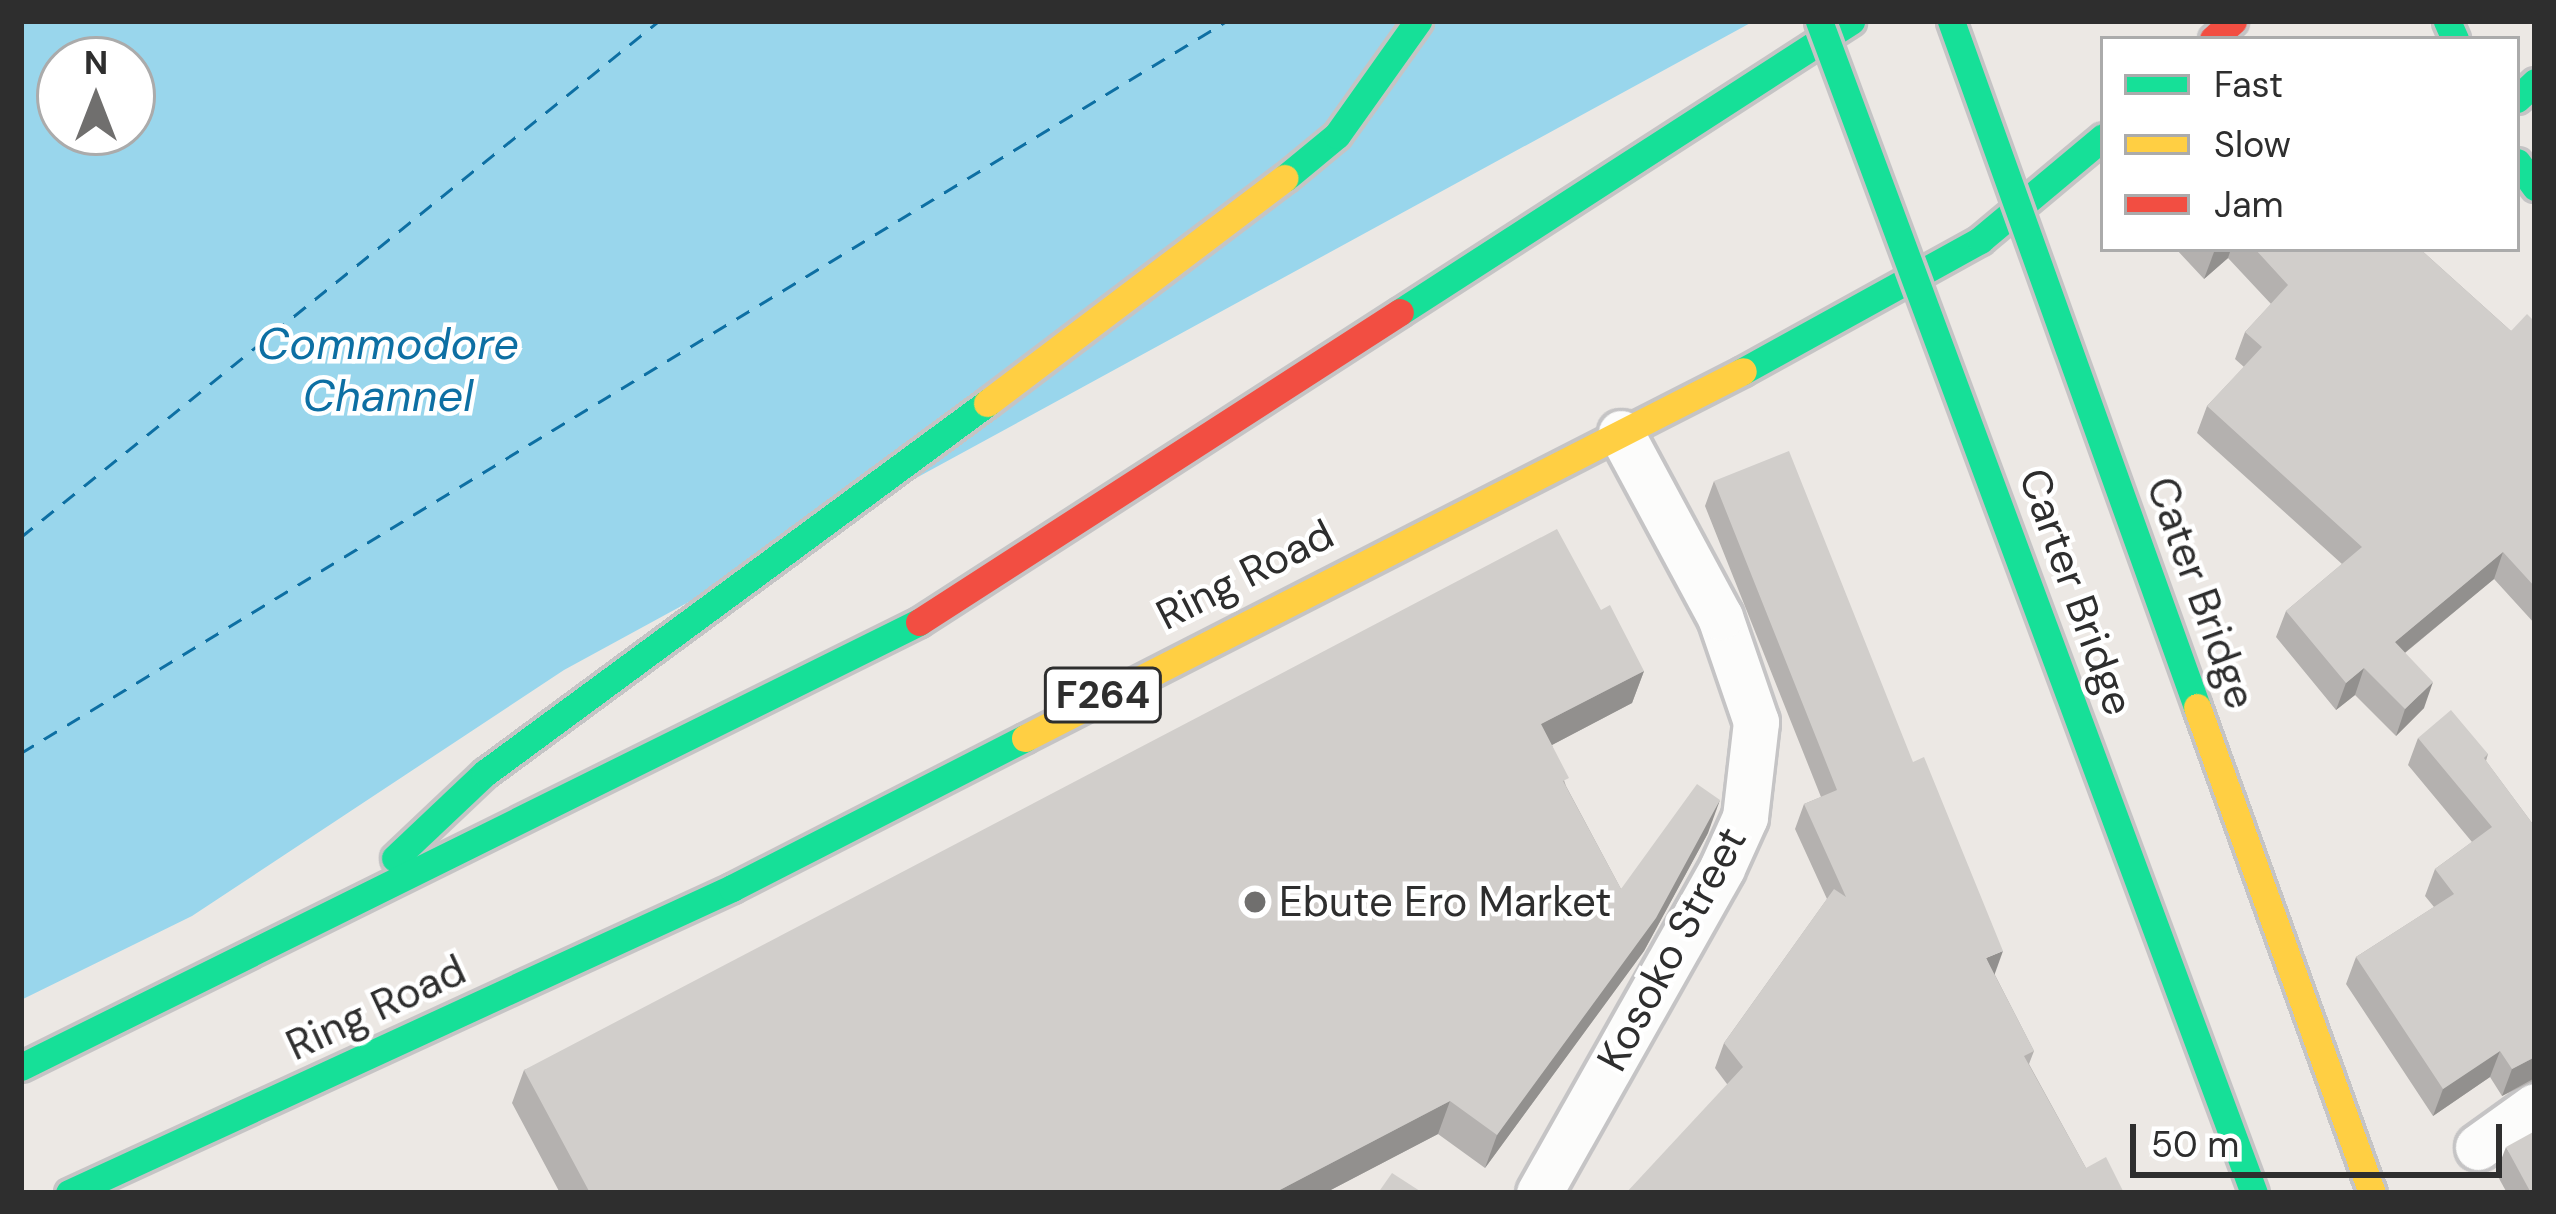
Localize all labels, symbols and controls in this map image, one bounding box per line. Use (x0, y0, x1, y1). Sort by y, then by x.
north arrow (36, 36, 156, 156)
legend (2100, 36, 2520, 252)
text: N (84, 41, 108, 84)
text: Fast (2214, 61, 2283, 108)
text: Slow (2214, 121, 2291, 168)
text: Jam (2214, 181, 2284, 228)
water label: Commodore Channel (257, 317, 519, 423)
street label: Carter Bridge (2008, 462, 2144, 722)
street label: Cater Bridge (2136, 470, 2266, 716)
street label: Ring Road (1148, 509, 1342, 641)
road number: F264 (1043, 662, 1163, 728)
street label: Kosoko Street (1587, 819, 1757, 1079)
place label: Ebute Ero Market (1279, 877, 1612, 927)
marker: Ebute Ero Market (1242, 889, 1268, 915)
street label: Ring Road (279, 945, 473, 1071)
scale bar (2136, 1100, 2508, 1174)
text: 50 m (2151, 1121, 2239, 1168)

